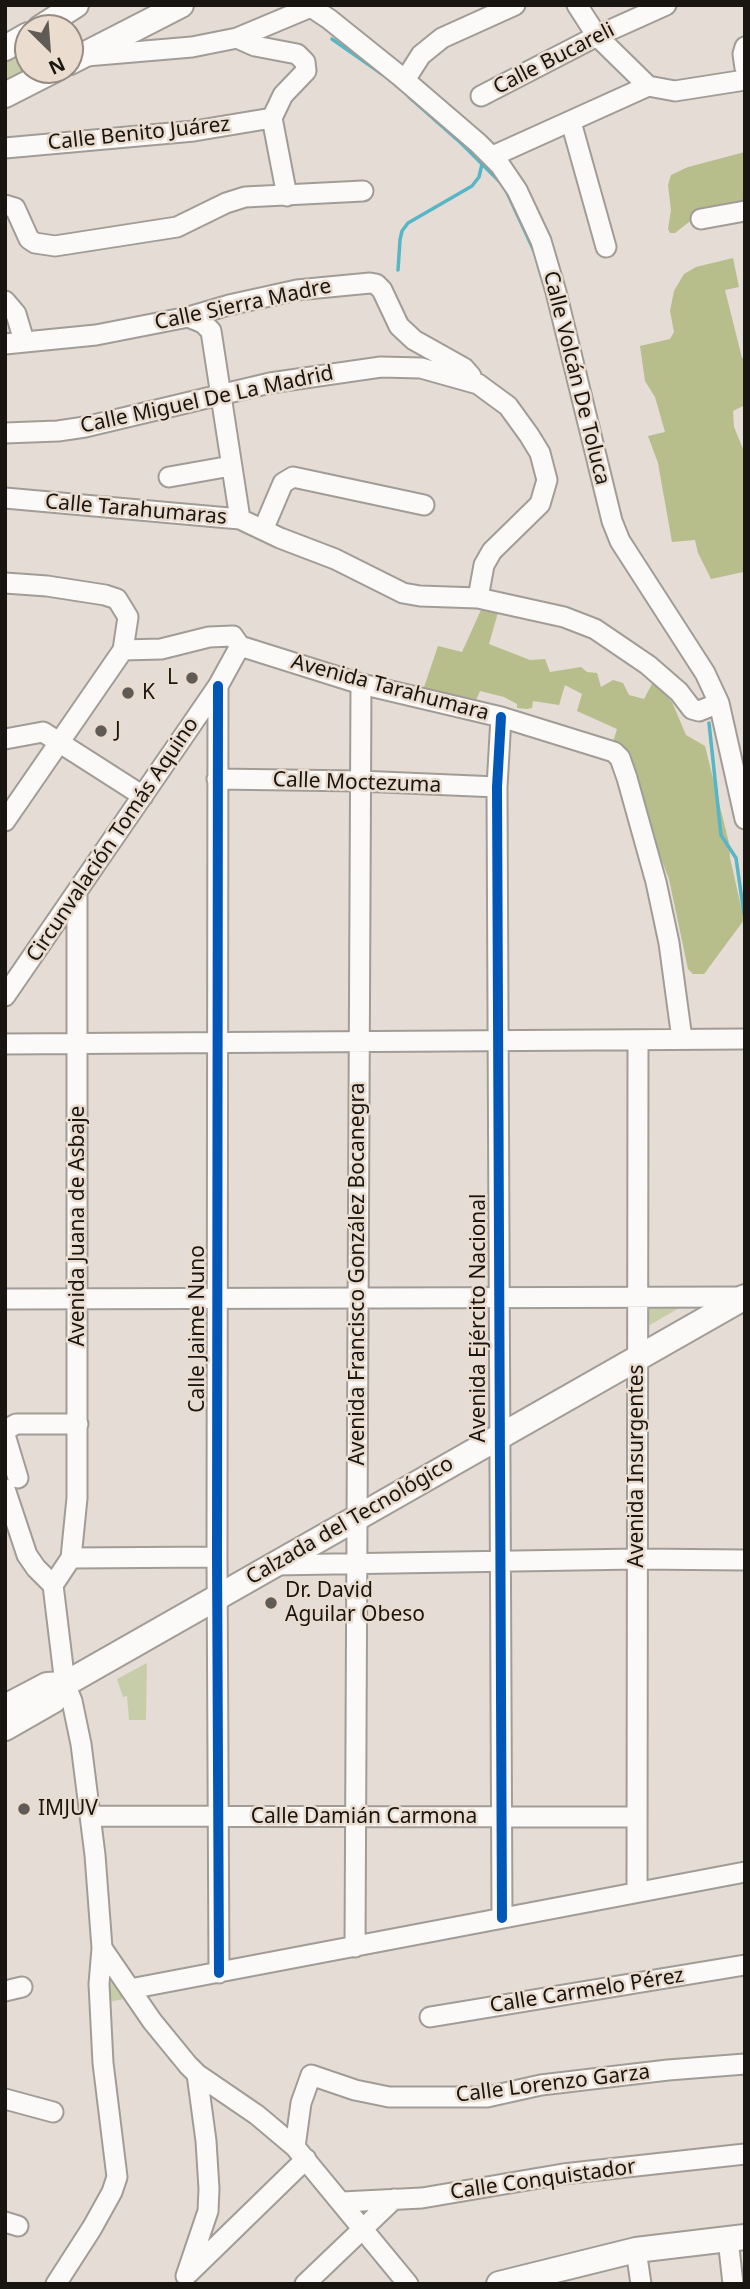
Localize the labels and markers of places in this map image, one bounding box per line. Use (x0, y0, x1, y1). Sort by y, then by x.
place label: L (167, 665, 178, 691)
marker: L (184, 670, 200, 686)
place label: K (142, 680, 155, 706)
marker: K (120, 685, 136, 701)
place label: J (115, 718, 121, 744)
marker: J (93, 723, 109, 739)
place label: Dr. David Aguilar Obeso (285, 1578, 425, 1628)
marker: Dr. David Aguilar Obeso (263, 1595, 279, 1611)
place label: IMJUV (38, 1796, 98, 1822)
marker: IMJUV (16, 1801, 32, 1817)

